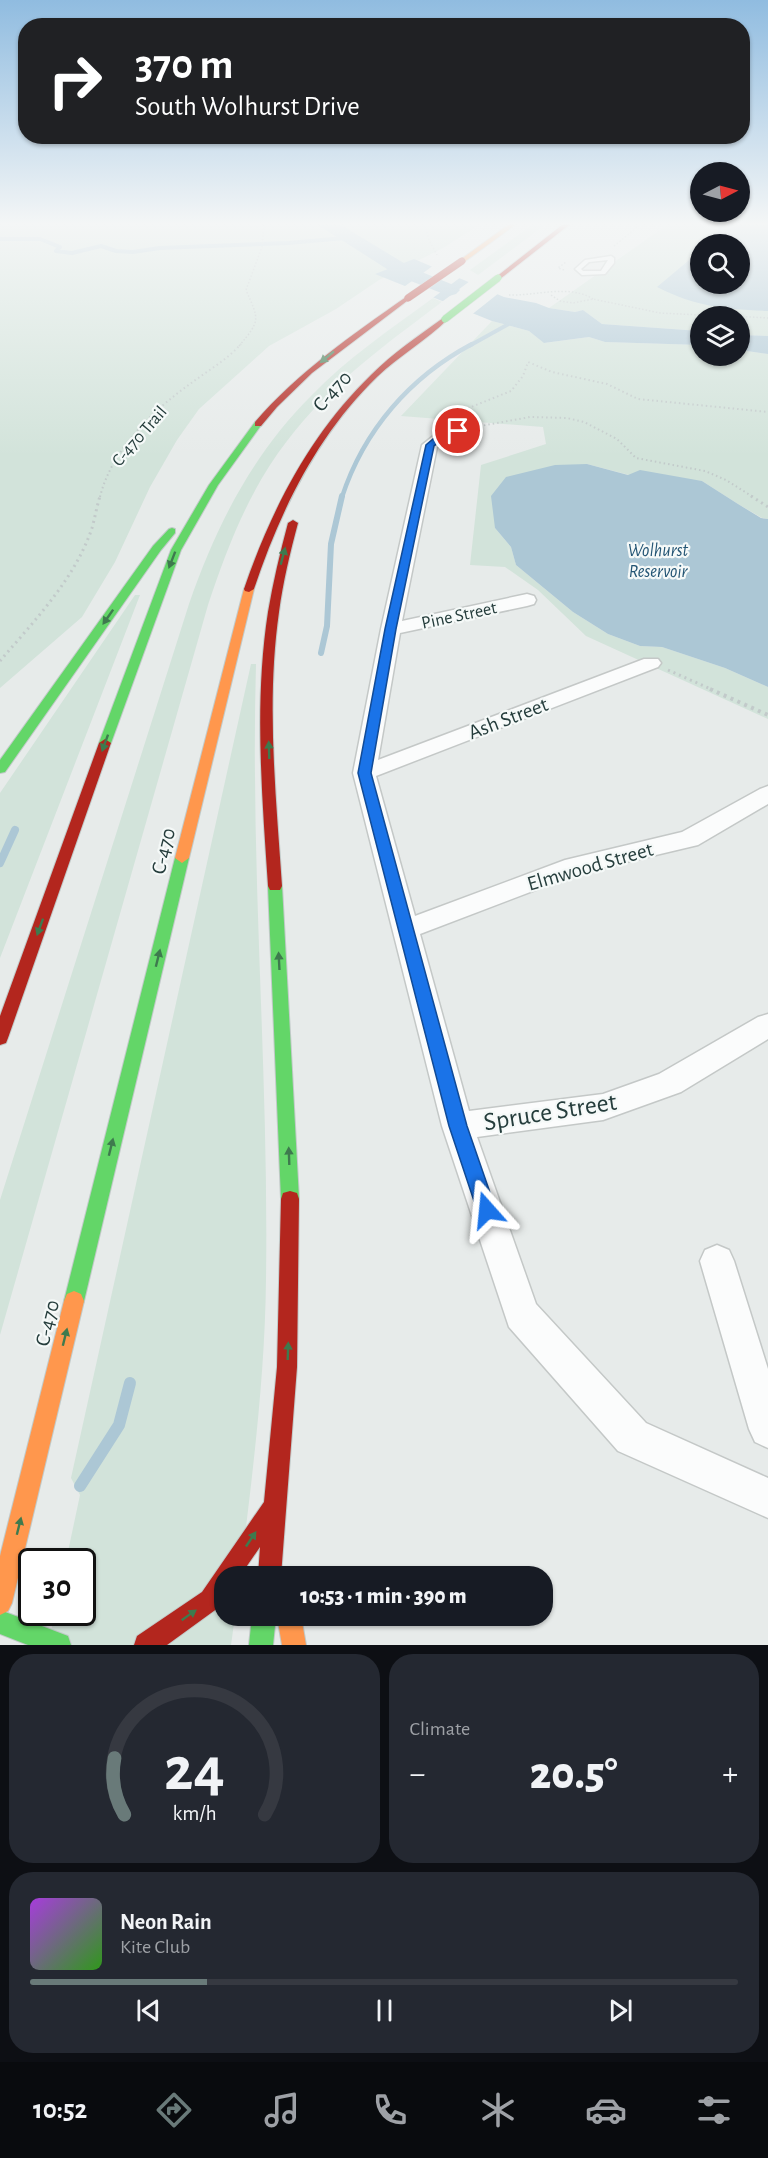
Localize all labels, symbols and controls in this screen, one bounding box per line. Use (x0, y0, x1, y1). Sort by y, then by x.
icon: right (36, 42, 114, 120)
text: 370 m (135, 44, 233, 86)
text: South Wolhurst Drive (135, 93, 360, 120)
north arrow (690, 162, 750, 222)
map controls (690, 162, 750, 366)
button: search (690, 234, 750, 294)
button: layers (690, 306, 750, 366)
one-way arrow (319, 351, 335, 364)
street label: C-470 (309, 367, 356, 416)
street label: C-470 Trail (109, 403, 171, 470)
pin (432, 405, 483, 456)
icon: arrive (441, 414, 474, 447)
water label: Wolhurst Reservoir (628, 542, 688, 581)
one-way arrow (278, 547, 288, 565)
one-way arrow (167, 551, 176, 569)
street label: Pine Street (420, 599, 499, 633)
one-way arrow (102, 609, 114, 625)
street label: Ash Street (465, 694, 551, 743)
one-way arrow (100, 734, 110, 752)
one-way arrow (264, 740, 274, 759)
street label: C-470 (148, 826, 179, 876)
street label: Elmwood Street (525, 838, 656, 894)
one-way arrow (34, 918, 44, 936)
one-way arrow (153, 949, 163, 967)
one-way arrow (274, 952, 283, 971)
street label: Spruce Street (482, 1089, 619, 1135)
one-way arrow (107, 1138, 117, 1156)
one-way arrow (284, 1146, 293, 1165)
position arrow (455, 1178, 519, 1242)
street label: C-470 (32, 1298, 63, 1348)
one-way arrow (60, 1327, 70, 1346)
one-way arrow (283, 1341, 292, 1360)
one-way arrow (14, 1517, 24, 1535)
one-way arrow (246, 1531, 257, 1547)
speed limit sign: 30 (18, 1548, 96, 1626)
text: 10:53 · 1 min · 390 m (300, 1585, 467, 1607)
one-way arrow (180, 1609, 196, 1621)
text: Climate (410, 1719, 470, 1739)
text: 24 (164, 1739, 225, 1801)
text: 20.5° (530, 1752, 618, 1797)
text: − (410, 1758, 425, 1791)
text: + (722, 1758, 738, 1791)
text: km/h (172, 1804, 216, 1825)
text: Neon Rain (120, 1911, 212, 1933)
text: Kite Club (120, 1937, 190, 1957)
icon: previous (132, 1994, 165, 2027)
icon: pause (368, 1994, 401, 2027)
icon: next (604, 1994, 637, 2027)
icon: directions (153, 2089, 195, 2131)
icon: music (261, 2089, 303, 2131)
icon: phone (369, 2089, 411, 2131)
icon: climate (477, 2089, 519, 2131)
icon: car (585, 2089, 627, 2131)
icon: filters (693, 2089, 735, 2131)
text: 10:52 (33, 2096, 87, 2123)

